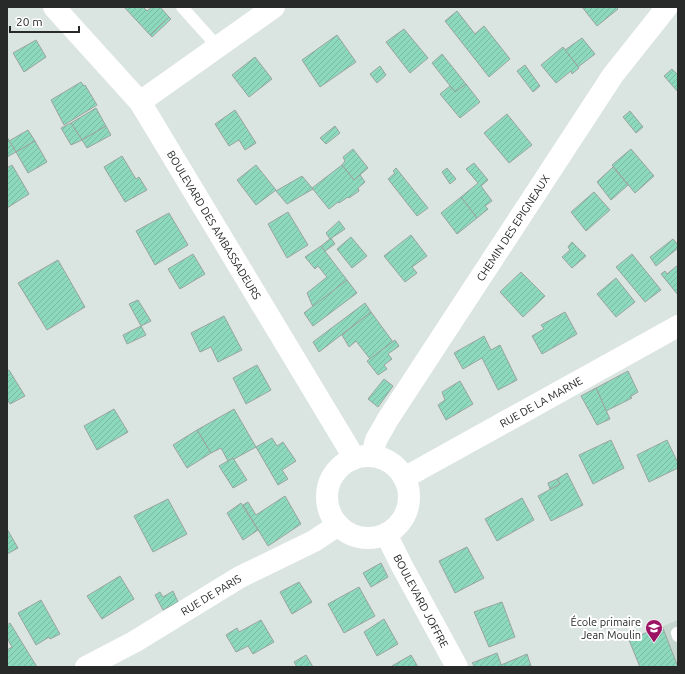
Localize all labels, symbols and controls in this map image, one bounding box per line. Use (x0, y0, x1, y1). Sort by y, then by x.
scale bar (10, 8, 79, 34)
text: 20 m (16, 15, 43, 28)
street label: BOULEVARD DES AMBASSADEURS (165, 148, 263, 302)
street label: CHEMIN DES EPIGNEAUX (474, 173, 552, 283)
street label: RUE DE LA MARNE (498, 374, 584, 430)
street label: BOULEVARD JOFFRE (391, 552, 451, 650)
street label: RUE DE PARIS (179, 572, 244, 618)
place label: École primaire Jean Moulin (571, 615, 641, 641)
school or university icon: École primaire Jean Moulin (644, 618, 664, 643)

